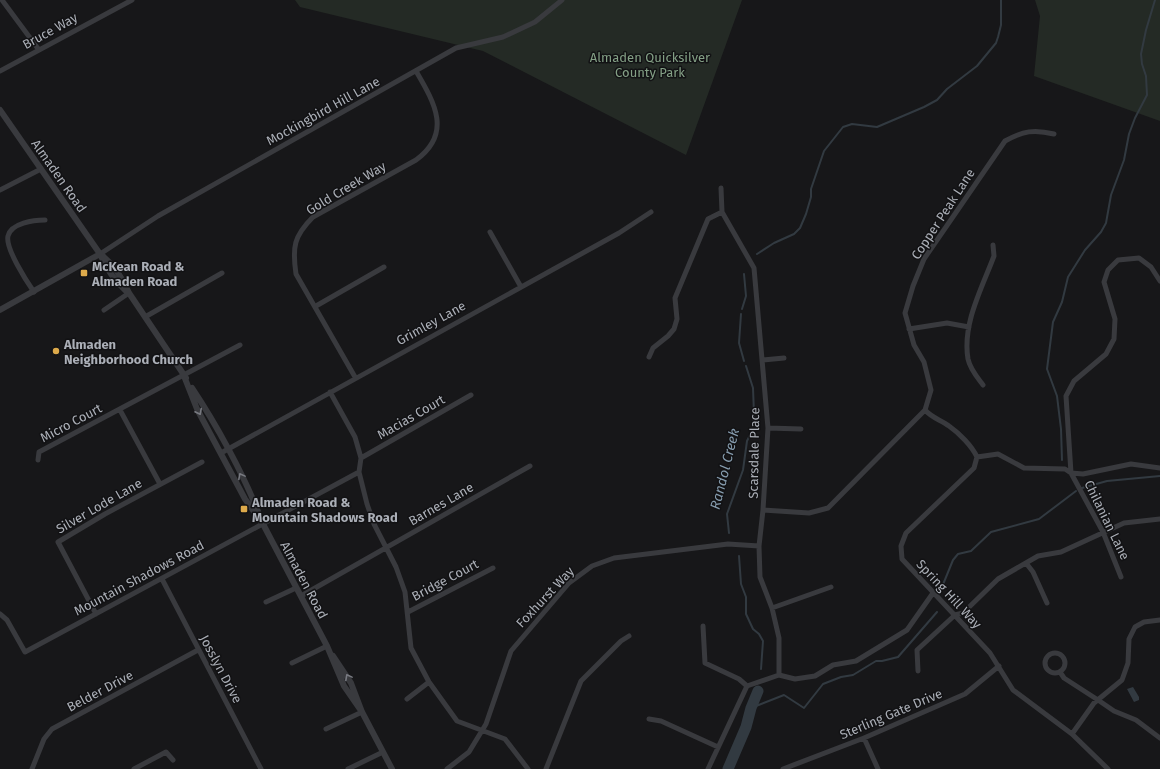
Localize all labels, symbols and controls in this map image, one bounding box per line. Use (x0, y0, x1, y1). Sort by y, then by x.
street label: Bruce Way (20, 9, 81, 52)
park label: Almaden Quicksilver County Park (590, 50, 710, 80)
street label: Mockingbird Hill Lane (264, 74, 382, 148)
street label: Almaden Road (28, 137, 90, 215)
street label: Gold Creek Way (303, 158, 389, 218)
street label: Copper Peak Lane (908, 166, 978, 262)
place label: McKean Road & Almaden Road (91, 259, 184, 289)
marker: McKean Road & Almaden Road (79, 268, 89, 278)
street label: Grimley Lane (394, 298, 468, 348)
place label: Almaden Neighborhood Church (63, 337, 193, 367)
marker: Almaden Neighborhood Church (51, 346, 61, 356)
street label: Macias Court (375, 392, 448, 442)
street label: Micro Court (38, 400, 105, 445)
street label: Scarsdale Place (746, 407, 762, 499)
one-way arrow (194, 408, 202, 415)
water label: Randol Creek (707, 426, 743, 511)
one-way arrow (238, 472, 246, 480)
street label: Silver Lode Lane (53, 475, 145, 537)
street label: Chilanian Lane (1081, 478, 1133, 562)
street label: Barnes Lane (406, 479, 476, 529)
place label: Almaden Road & Mountain Shadows Road (251, 495, 398, 525)
marker: Almaden Road & Mountain Shadows Road (239, 504, 249, 514)
street label: Mountain Shadows Road (71, 537, 207, 619)
street label: Almaden Road (277, 539, 331, 621)
street label: Bridge Court (409, 556, 481, 604)
street label: Spring Hill Way (913, 557, 985, 632)
street label: Foxhurst Way (513, 563, 577, 630)
street label: Josslyn Drive (197, 632, 245, 706)
street label: Belder Drive (64, 667, 136, 715)
one-way arrow (345, 674, 352, 681)
street label: Sterling Gate Drive (838, 686, 944, 742)

